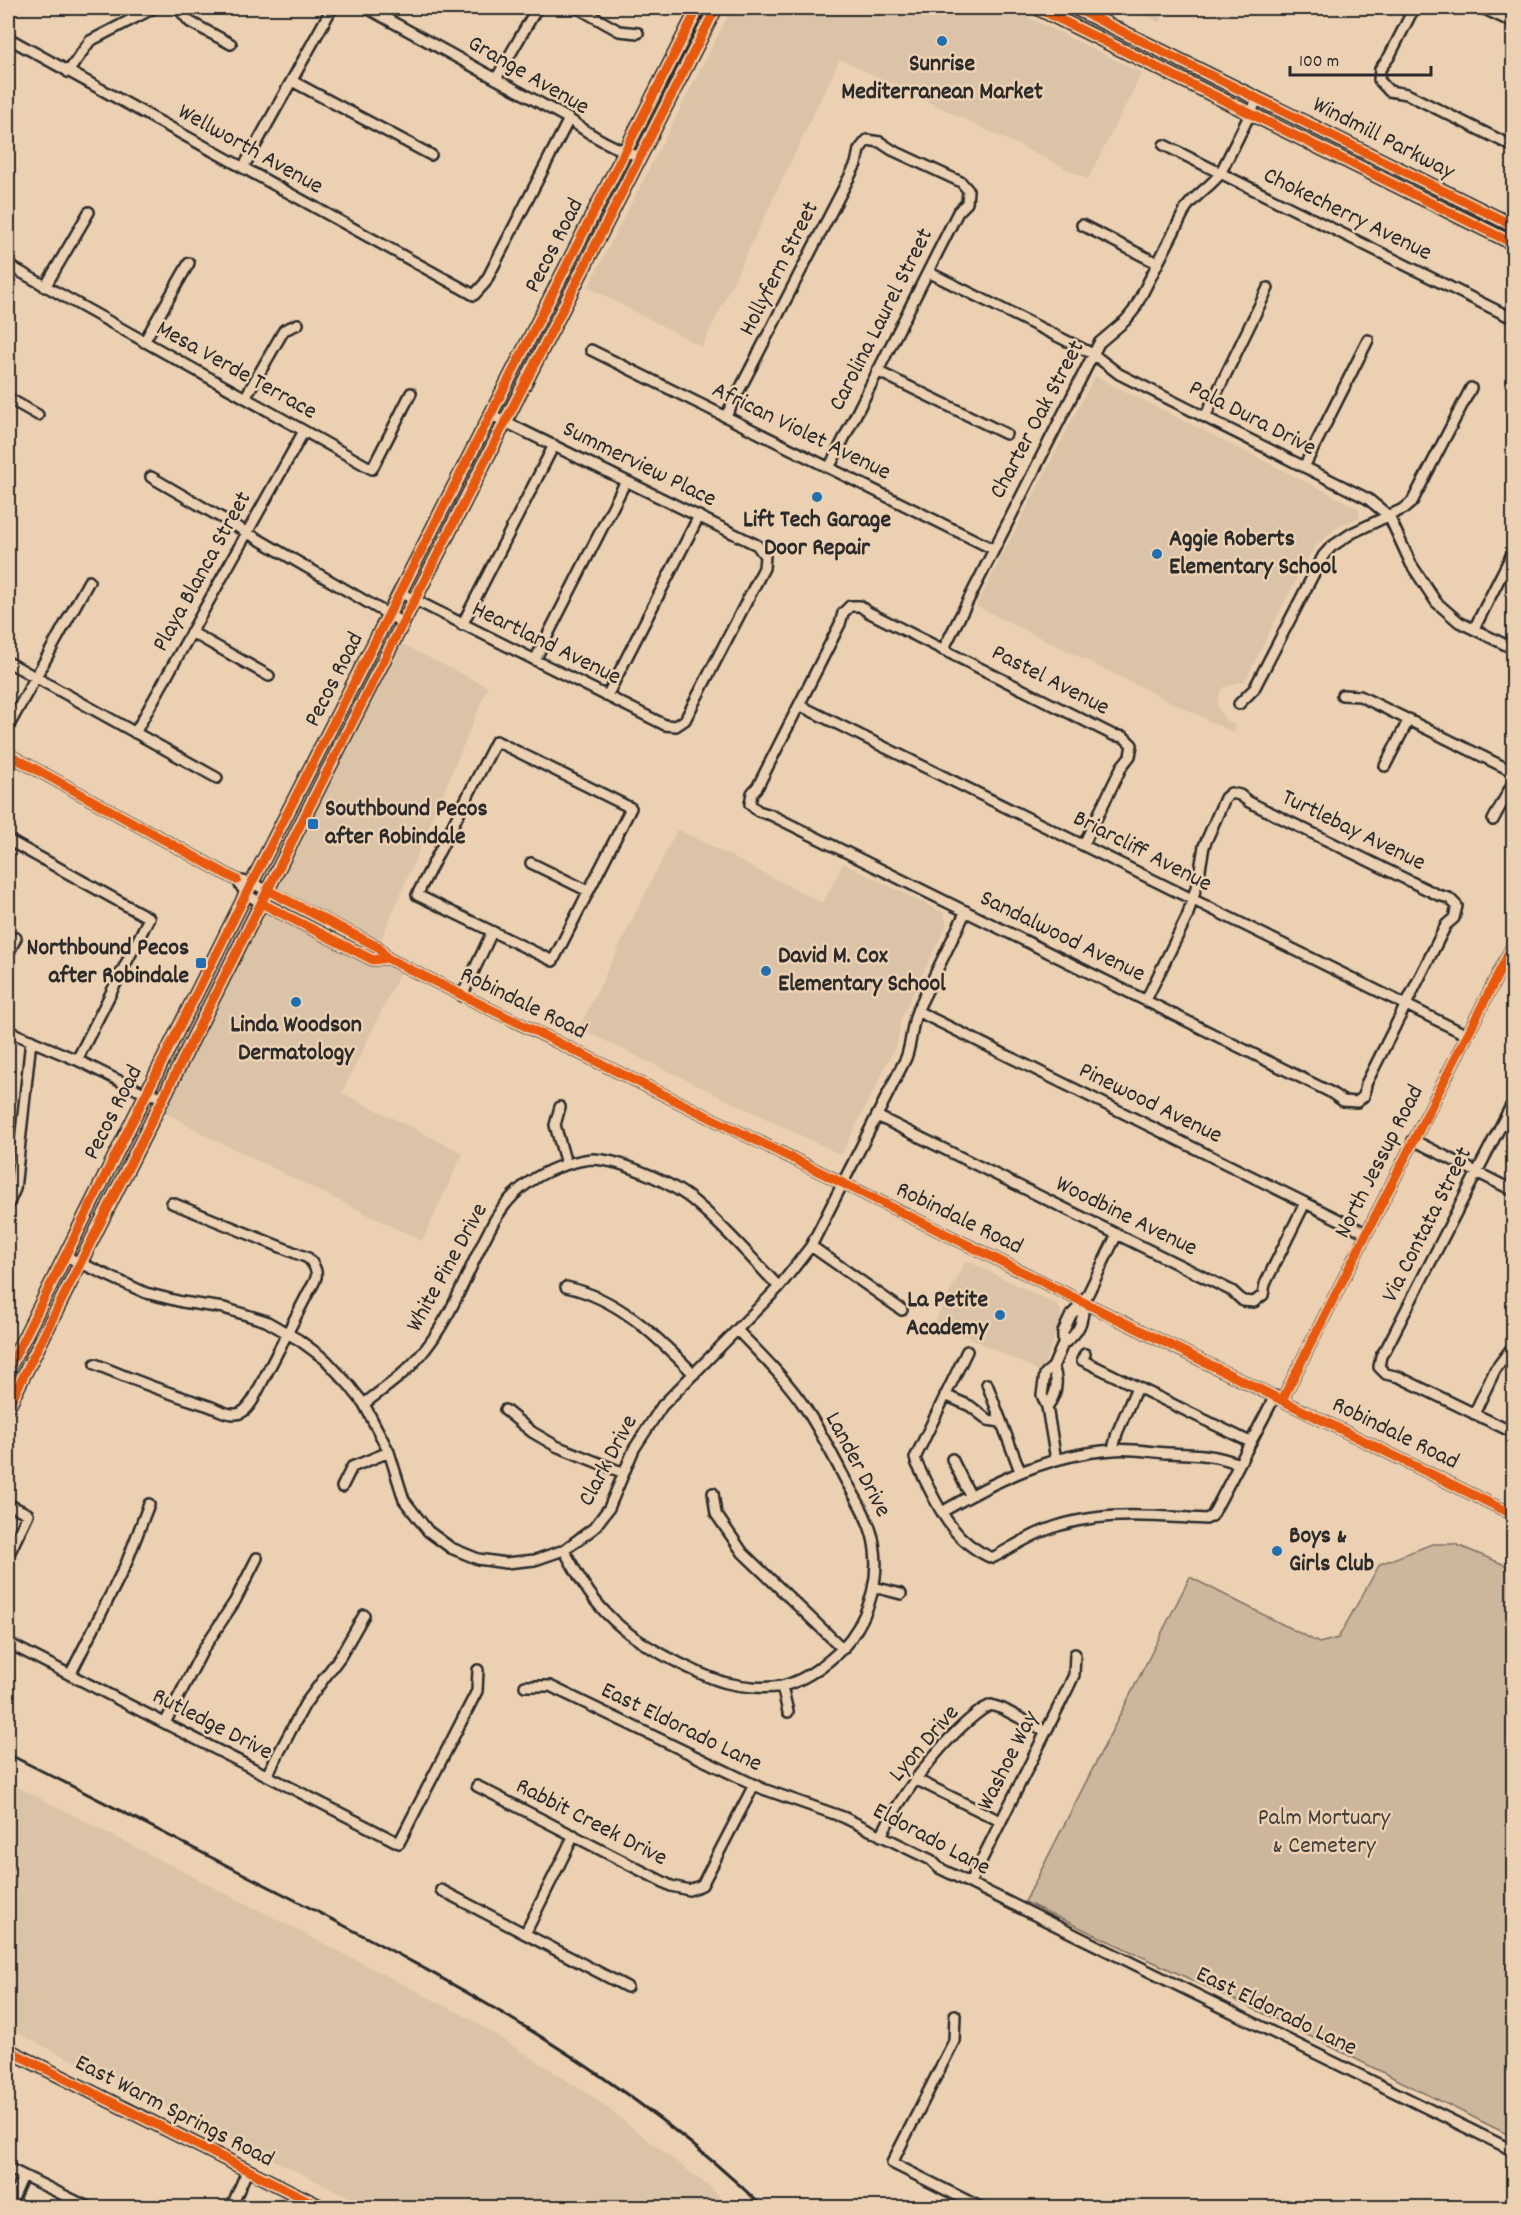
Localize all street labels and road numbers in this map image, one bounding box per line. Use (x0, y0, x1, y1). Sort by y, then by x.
street label: Grange Avenue (461, 27, 595, 125)
street label: Windmill Parkway (1306, 89, 1461, 190)
street label: Wellworth Avenue (171, 96, 329, 204)
street label: Chokecherry Avenue (1257, 159, 1437, 271)
street label: Pecos Road (517, 193, 593, 299)
street label: Hollyfern Street (731, 196, 829, 342)
street label: Carolina Laurel Street (821, 223, 943, 417)
street label: Mesa Verde Terrace (149, 313, 323, 429)
street label: Charter Oak Street (982, 334, 1094, 505)
street label: Pala Dura Drive (1182, 372, 1322, 466)
street label: African Violet Avenue (706, 374, 896, 490)
street label: Summerview Place (556, 413, 722, 517)
street label: Playa Blanca Street (145, 486, 261, 658)
street label: Heartland Avenue (466, 593, 626, 695)
street label: Pecos Road (297, 627, 373, 733)
street label: Pastel Avenue (985, 637, 1115, 725)
street label: Turtlebay Avenue (1275, 781, 1431, 881)
street label: Briarcliff Avenue (1067, 802, 1217, 902)
street label: Sandalwood Avenue (973, 882, 1151, 992)
street label: Robindale Road (454, 959, 592, 1049)
street label: Pinewood Avenue (1072, 1054, 1228, 1154)
street label: Pecos Road (76, 1060, 152, 1166)
street label: North Jessup Road (1327, 1079, 1433, 1245)
street label: Via Contata Street (1374, 1141, 1482, 1309)
street label: Woodbine Avenue (1049, 1168, 1203, 1266)
street label: Robindale Road (890, 1174, 1028, 1264)
street label: White Pine Drive (399, 1197, 497, 1339)
street label: Robindale Road (1326, 1389, 1464, 1479)
street label: Lander Drive (815, 1406, 899, 1524)
street label: Clark Drive (571, 1409, 647, 1513)
street label: East Eldorado Lane (595, 1674, 767, 1782)
street label: Rutledge Drive (146, 1680, 278, 1770)
street label: Lyon Drive (882, 1698, 968, 1790)
street label: Washoe Way (969, 1704, 1049, 1817)
street label: Rabbit Creek Drive (509, 1770, 673, 1876)
street label: Eldorado Lane (866, 1795, 996, 1885)
street label: East Eldorado Lane (1190, 1958, 1362, 2066)
street label: East Warm Springs Road (68, 2047, 280, 2177)

